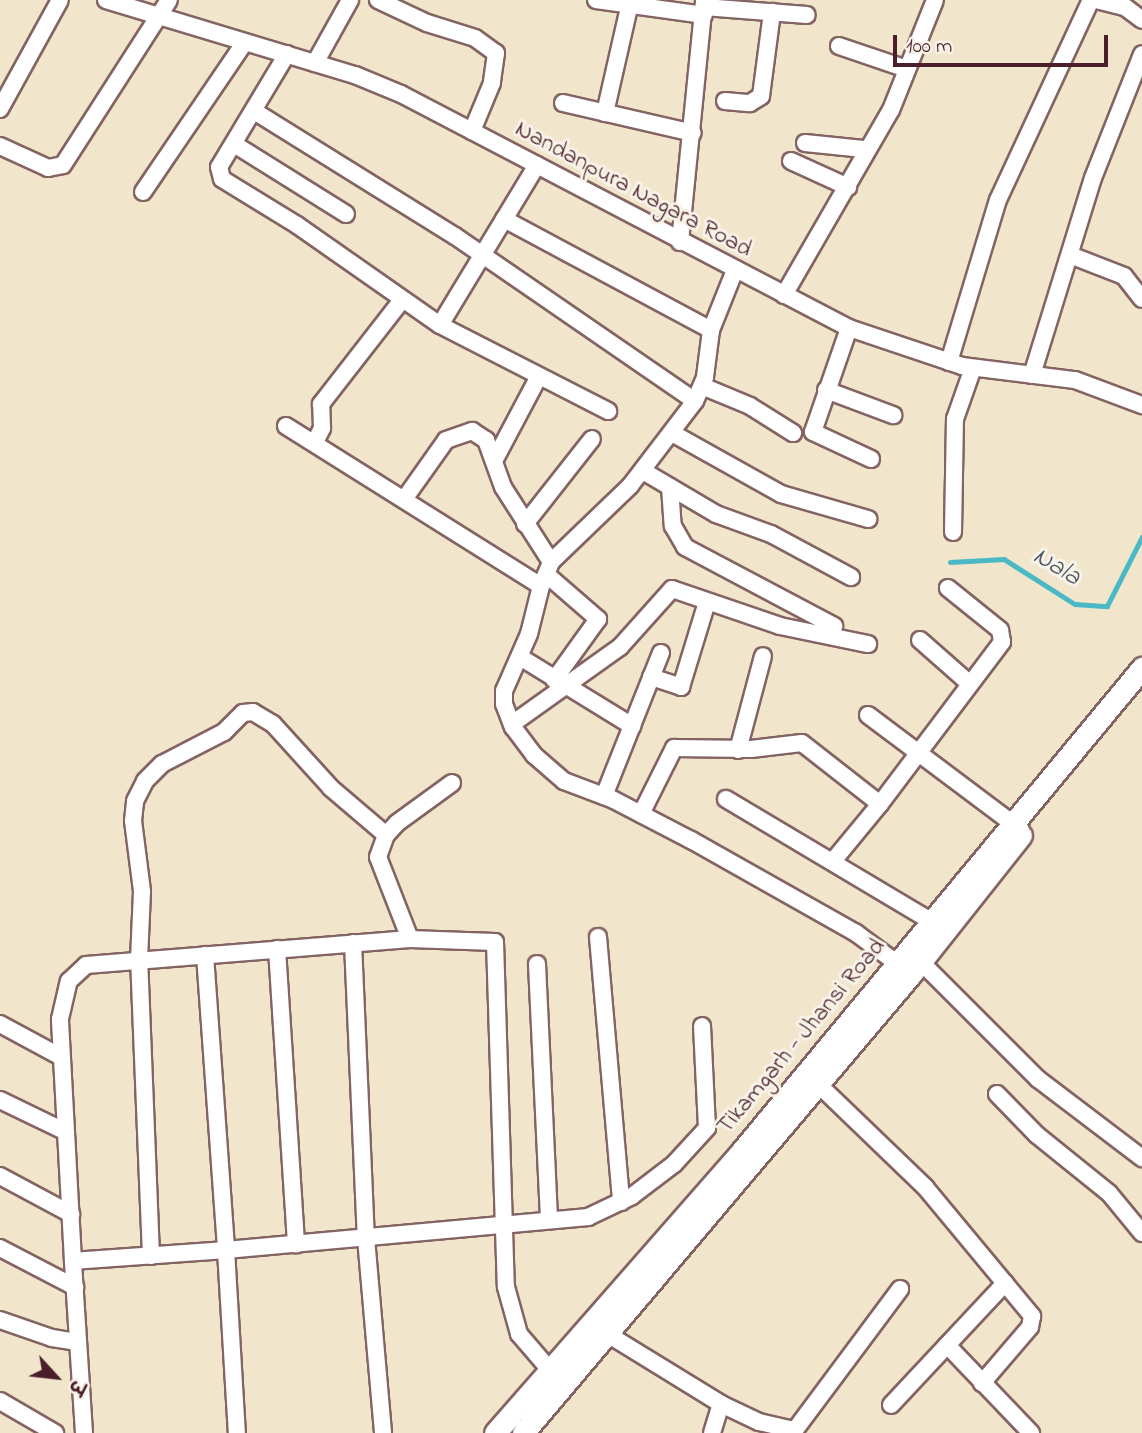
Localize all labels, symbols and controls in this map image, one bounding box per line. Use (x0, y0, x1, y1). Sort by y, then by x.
scale bar (897, 21, 1112, 65)
text: 100 m (906, 32, 952, 62)
street label: Nandanpura Nagara Road (510, 115, 756, 265)
water label: Nala (1027, 542, 1085, 594)
street label: Tikamgarh - Jhansi Road (712, 933, 892, 1141)
north arrow (21, 1342, 91, 1412)
text: उ (60, 1375, 90, 1399)

